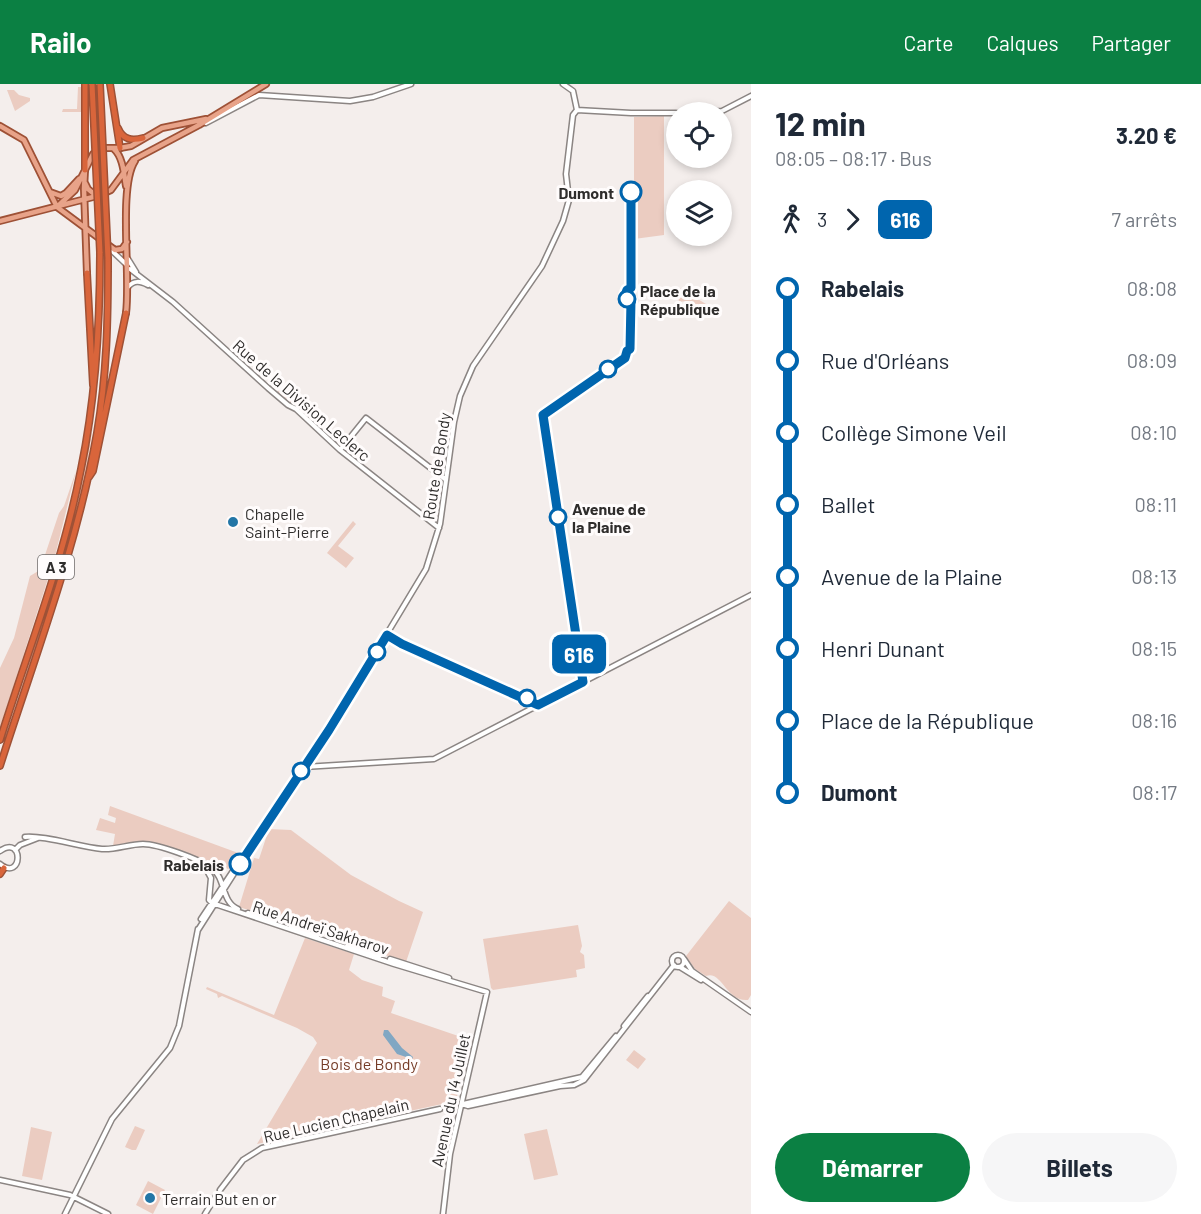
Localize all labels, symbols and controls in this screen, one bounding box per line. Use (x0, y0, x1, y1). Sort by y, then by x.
text: Railo (30, 25, 92, 59)
text: Carte (904, 30, 953, 55)
text: Calques (986, 30, 1059, 55)
text: Partager (1092, 30, 1171, 55)
map controls (666, 102, 732, 246)
button: locate (666, 102, 732, 168)
text: 12 min (775, 103, 866, 143)
text: 3.20 € (1116, 122, 1177, 148)
text: 08:05 – 08:17 · Bus (775, 146, 932, 170)
button: layers (666, 180, 732, 246)
marker: Dumont (620, 181, 642, 203)
place label: Dumont (558, 183, 614, 202)
icon: walk (775, 203, 808, 236)
icon: forward (836, 203, 869, 236)
text: 3 (817, 207, 827, 231)
text: 616 (890, 207, 920, 232)
text: 7 arrêts (1111, 207, 1177, 231)
text: Rabelais (821, 275, 904, 301)
text: 08:08 (1127, 276, 1177, 300)
place label: Place de la République (640, 281, 720, 318)
marker: Place de la République (618, 290, 636, 308)
street label: Rue de la Division Leclerc (229, 335, 375, 465)
text: Rue d'Orléans (821, 347, 949, 373)
text: 08:09 (1127, 348, 1177, 372)
unlabelled marker (599, 360, 617, 378)
street label: Route de Bondy (418, 410, 454, 521)
text: Collège Simone Veil (821, 419, 1007, 445)
text: 08:10 (1130, 420, 1177, 444)
text: Ballet (821, 491, 876, 517)
text: 08:11 (1134, 492, 1177, 516)
place label: Avenue de la Plaine (572, 499, 646, 536)
place label: Chapelle Saint-Pierre (245, 504, 329, 541)
marker: Avenue de la Plaine (549, 508, 567, 526)
marker: Chapelle Saint-Pierre (226, 515, 240, 529)
road number: A 3 (38, 555, 74, 579)
text: Avenue de la Plaine (821, 563, 1003, 589)
text: 08:13 (1131, 564, 1177, 588)
line badge: 616 (544, 634, 614, 674)
text: Henri Dunant (821, 635, 945, 661)
text: 08:15 (1131, 636, 1177, 660)
text: 616 (564, 642, 594, 667)
unlabelled marker (368, 643, 386, 661)
unlabelled marker (518, 689, 536, 707)
text: Place de la République (821, 707, 1034, 733)
text: 08:16 (1131, 708, 1177, 732)
unlabelled marker (292, 762, 310, 780)
text: Dumont (821, 779, 897, 805)
text: 08:17 (1132, 780, 1177, 804)
marker: Rabelais (229, 853, 251, 875)
place label: Rabelais (164, 855, 224, 874)
street label: Rue Andreï Sakharov (251, 896, 392, 958)
street label: Avenue du 14 Juillet (427, 1032, 473, 1168)
park label: Bois de Bondy (320, 1054, 418, 1073)
street label: Rue Lucien Chapelain (261, 1094, 411, 1146)
button: Démarrer (775, 1133, 970, 1202)
button: Billets (982, 1133, 1177, 1202)
place label: Terrain But en or (162, 1189, 277, 1208)
marker: Terrain But en or (143, 1191, 157, 1205)

